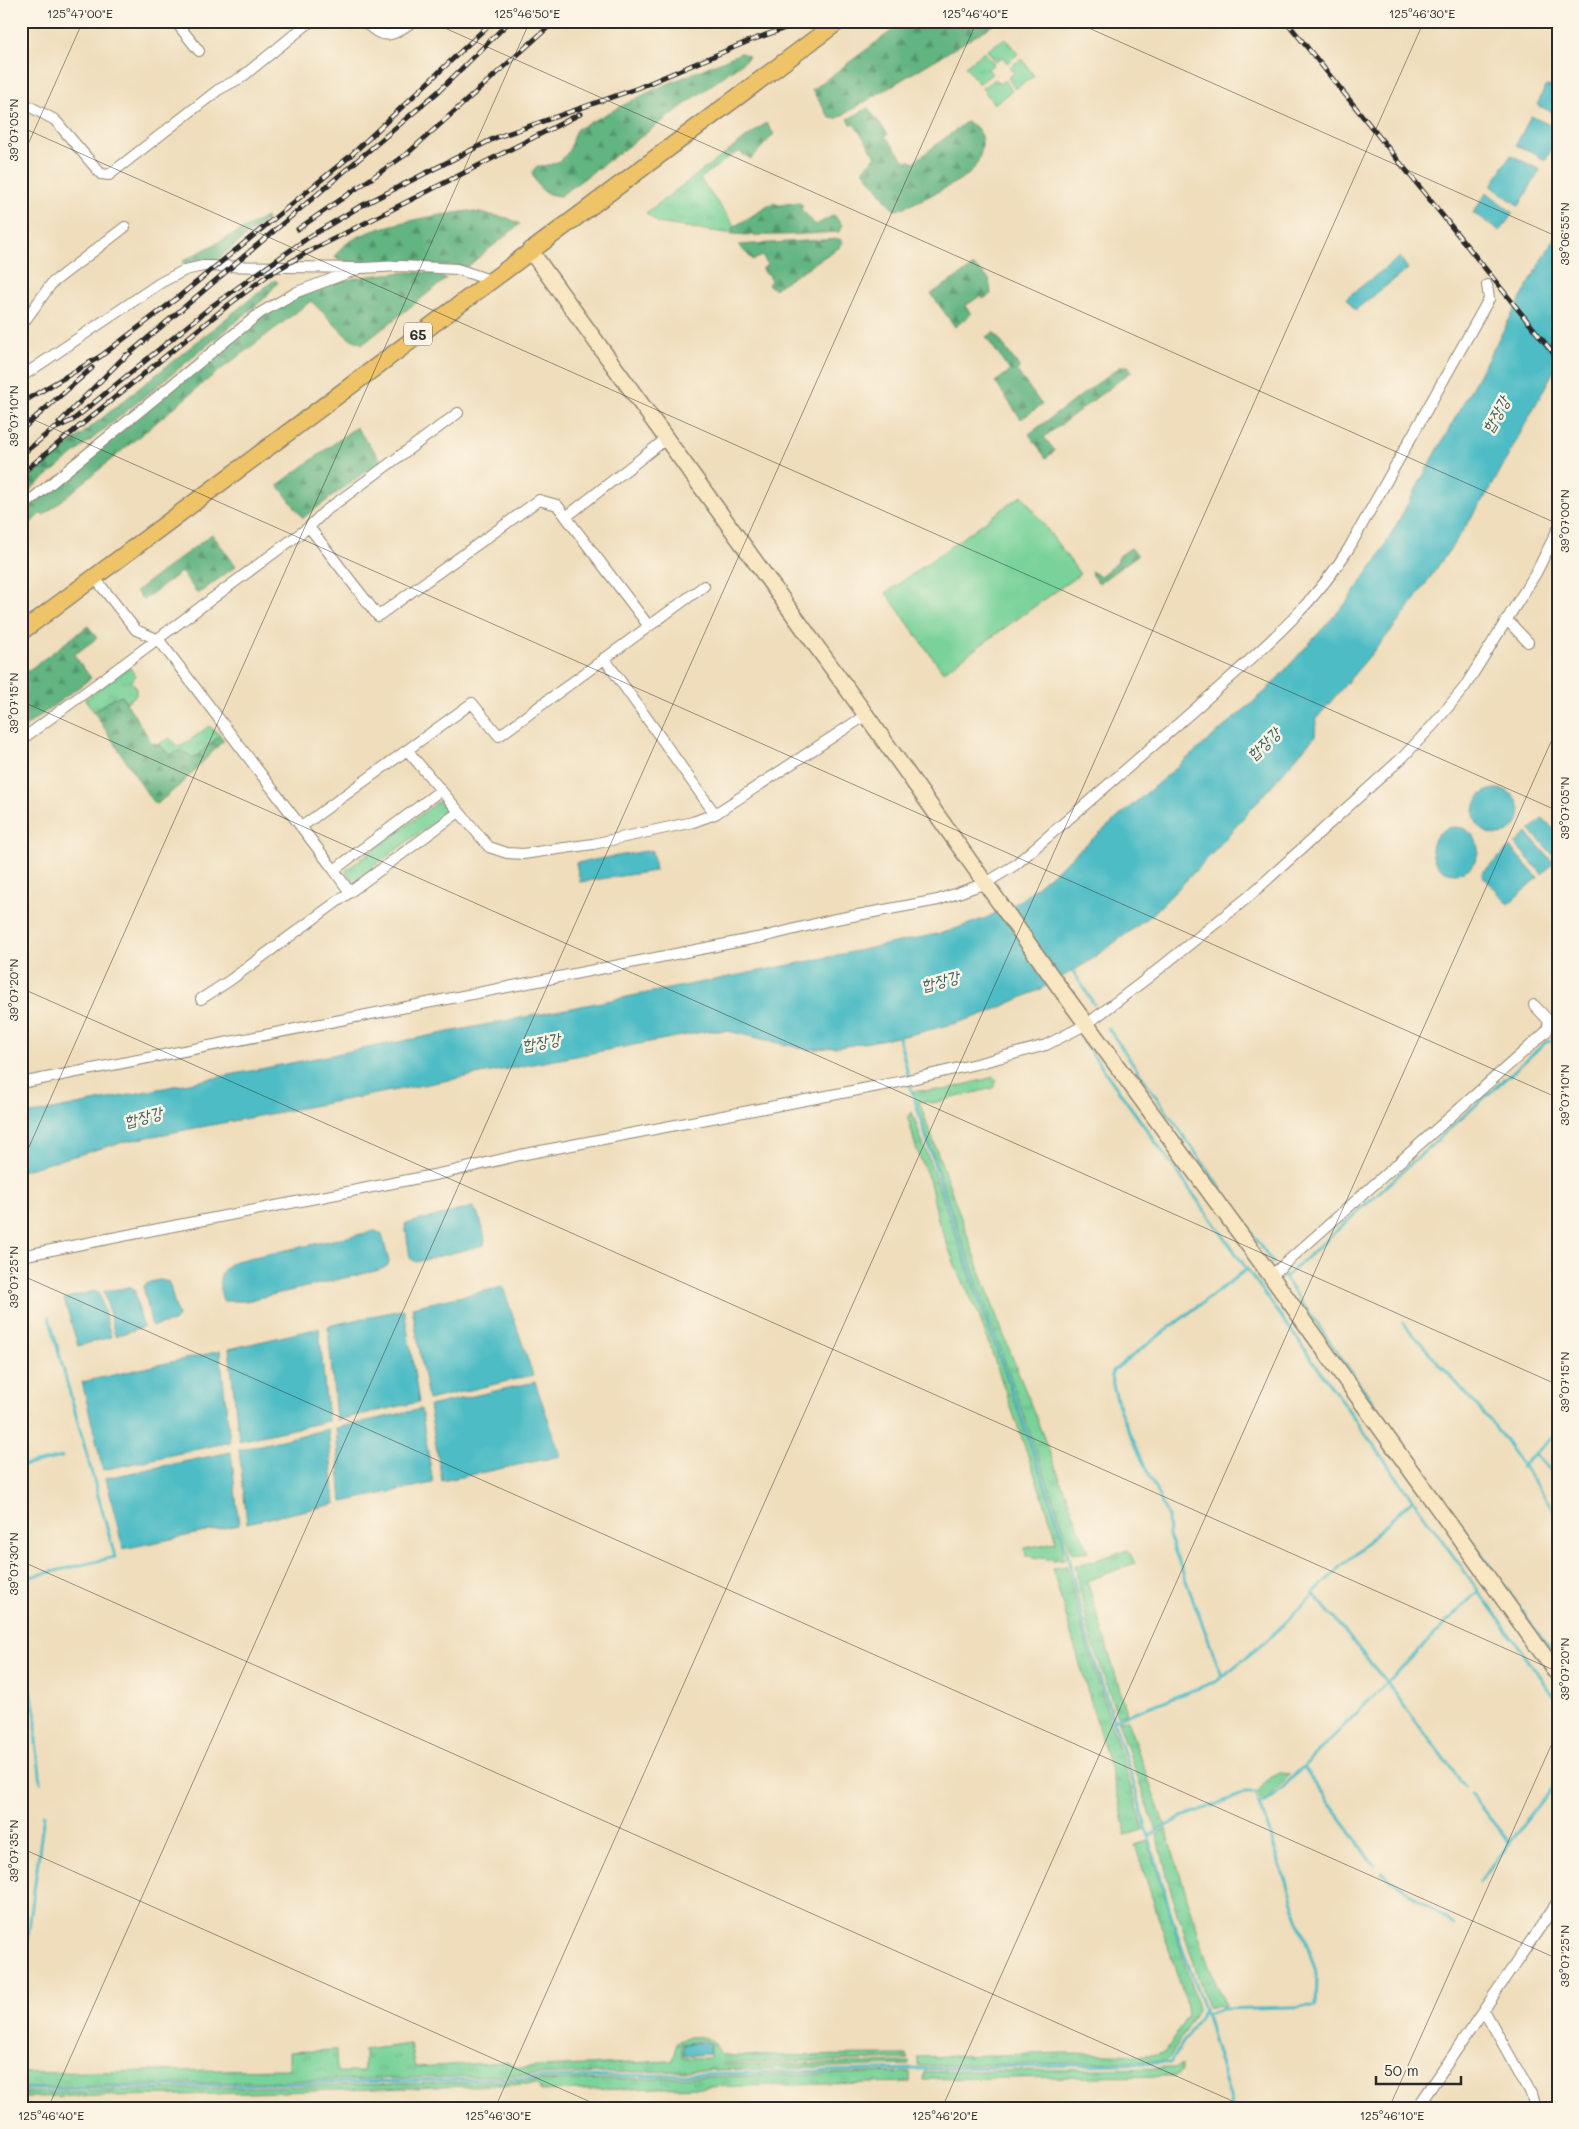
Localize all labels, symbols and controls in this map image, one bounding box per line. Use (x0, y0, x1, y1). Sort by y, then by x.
text: 125°47'00"E (47, 5, 113, 21)
text: 125°46'50"E (494, 5, 560, 21)
text: 125°46'40"E (942, 5, 1008, 21)
text: 125°46'30"E (1389, 5, 1455, 21)
text: 39°07'05"N (5, 99, 21, 161)
text: 39°06'55"N (1556, 202, 1572, 266)
road number: 65 (404, 322, 432, 346)
text: 39°07'10"N (5, 385, 21, 447)
water label: 합장강 (1476, 390, 1515, 436)
text: 39°07'00"N (1556, 489, 1572, 553)
text: 39°07'15"N (5, 673, 21, 733)
water label: 합장강 (1242, 721, 1286, 764)
text: 39°07'05"N (1556, 777, 1572, 839)
text: 39°07'20"N (5, 959, 21, 1021)
water label: 합장강 (919, 965, 963, 995)
water label: 합장강 (520, 1027, 564, 1055)
text: 39°07'10"N (1556, 1064, 1572, 1126)
water label: 합장강 (122, 1101, 166, 1131)
text: 39°07'25"N (5, 1246, 21, 1308)
text: 39°07'15"N (1556, 1352, 1572, 1412)
text: 39°07'30"N (5, 1532, 21, 1596)
text: 39°07'20"N (1556, 1638, 1572, 1700)
text: 39°07'35"N (5, 1820, 21, 1882)
text: 39°07'25"N (1556, 1925, 1572, 1987)
scale bar (1376, 2054, 1462, 2086)
text: 50 m (1384, 2060, 1419, 2080)
text: 125°46'40"E (18, 2107, 84, 2123)
text: 125°46'30"E (465, 2107, 531, 2123)
text: 125°46'20"E (912, 2107, 978, 2123)
text: 125°46'10"E (1360, 2107, 1424, 2123)

